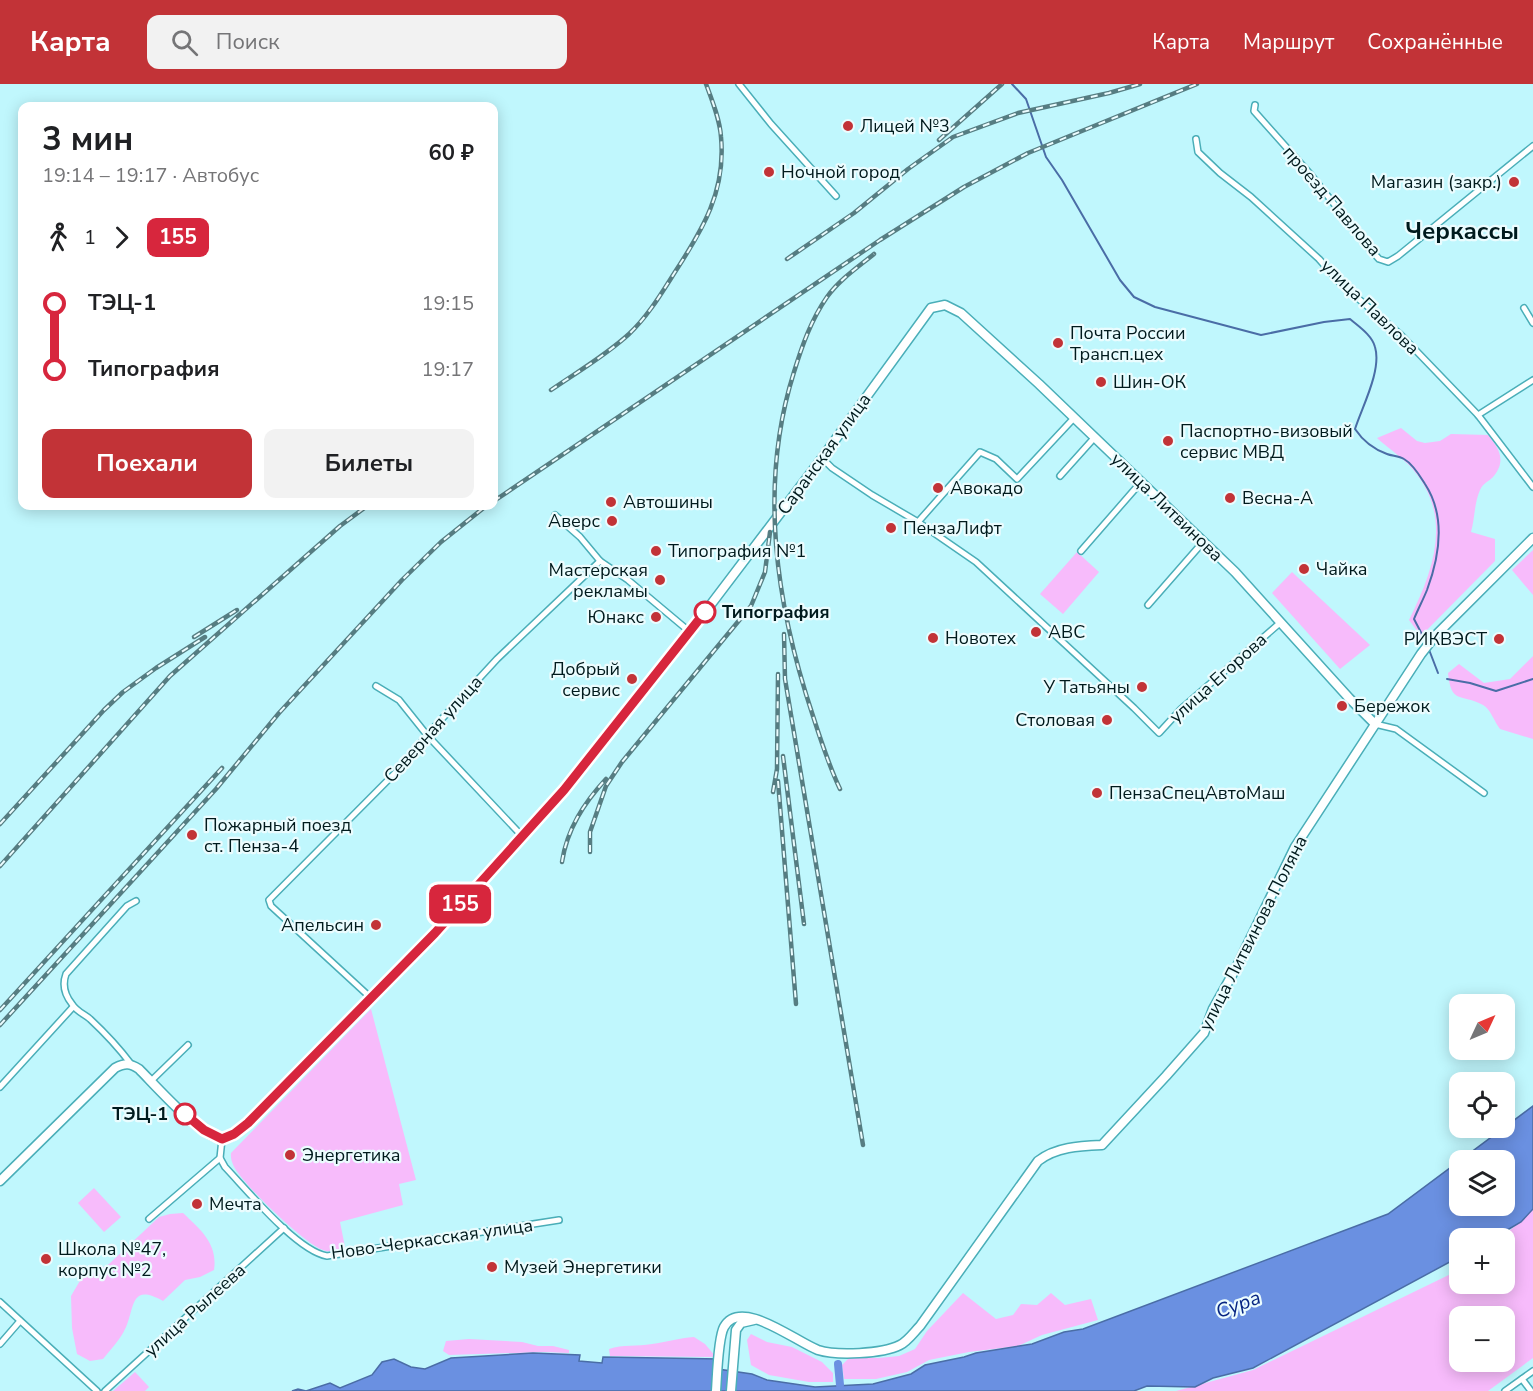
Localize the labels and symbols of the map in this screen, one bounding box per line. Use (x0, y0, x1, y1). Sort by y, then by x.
place label: Лицей №3 (860, 114, 950, 138)
marker: Лицей №3 (841, 119, 855, 133)
street label: проезд Павлова (1277, 141, 1387, 261)
place label: Ночной город (781, 160, 901, 184)
marker: Ночной город (762, 165, 776, 179)
place label: Магазин (закр.) (1371, 170, 1502, 194)
marker: Магазин (закр.) (1507, 175, 1521, 189)
district label: Черкассы (1405, 215, 1519, 247)
street label: улица Павлова (1316, 254, 1424, 360)
place label: Почта России Трансп.цех (1070, 321, 1185, 366)
marker: Почта России Трансп.цех (1051, 336, 1065, 350)
place label: Шин-ОК (1113, 370, 1186, 394)
marker: Шин-ОК (1094, 375, 1108, 389)
street label: Саранская улица (772, 388, 876, 520)
place label: Паспортно-визовый сервис МВД (1180, 419, 1353, 464)
marker: Паспортно-визовый сервис МВД (1161, 434, 1175, 448)
street label: улица Литвинова (1106, 447, 1228, 567)
place label: Авокадо (950, 476, 1023, 500)
marker: Авокадо (931, 481, 945, 495)
place label: Весна-А (1242, 486, 1313, 510)
place label: Автошины (623, 490, 713, 514)
marker: Весна-А (1223, 491, 1237, 505)
marker: Автошины (604, 495, 618, 509)
place label: Аверс (548, 509, 600, 533)
marker: Аверс (605, 514, 619, 528)
place label: ПензаЛифт (903, 516, 1002, 540)
marker: ПензаЛифт (884, 521, 898, 535)
place label: Типография №1 (668, 539, 806, 563)
marker: Типография №1 (649, 544, 663, 558)
place label: Чайка (1316, 557, 1368, 581)
place label: Мастерская рекламы (549, 558, 648, 603)
marker: Чайка (1297, 562, 1311, 576)
marker: Мастерская рекламы (653, 573, 667, 587)
place label: Типография (722, 600, 830, 624)
marker: Типография (694, 601, 716, 623)
place label: Юнакс (588, 605, 644, 629)
marker: Юнакс (649, 610, 663, 624)
place label: ABC (1048, 620, 1085, 644)
marker: ABC (1029, 625, 1043, 639)
place label: Новотех (945, 626, 1016, 650)
place label: РИКВЭСТ (1404, 627, 1487, 651)
street label: улица Егорова (1164, 628, 1272, 728)
marker: Новотех (926, 631, 940, 645)
marker: РИКВЭСТ (1492, 632, 1506, 646)
place label: Добрый сервис (551, 657, 620, 702)
street label: Северная улица (378, 670, 488, 788)
marker: Добрый сервис (625, 672, 639, 686)
place label: У Татьяны (1042, 675, 1130, 699)
marker: У Татьяны (1135, 680, 1149, 694)
place label: Бережок (1354, 694, 1430, 718)
marker: Бережок (1335, 699, 1349, 713)
place label: Столовая (1015, 708, 1095, 732)
marker: Столовая (1100, 713, 1114, 727)
place label: ПензаСпецАвтоМаш (1109, 781, 1286, 805)
marker: ПензаСпецАвтоМаш (1090, 786, 1104, 800)
place label: Пожарный поезд ст. Пенза-4 (204, 813, 352, 858)
marker: Пожарный поезд ст. Пенза-4 (185, 828, 199, 842)
street label: улица Литвинова Поляна (1193, 831, 1313, 1035)
line badge: 155 (426, 884, 494, 924)
place label: Апельсин (281, 913, 364, 937)
marker: Апельсин (369, 918, 383, 932)
north arrow (1449, 994, 1515, 1060)
place label: ТЭЦ-1 (112, 1102, 168, 1126)
marker: ТЭЦ-1 (174, 1103, 196, 1125)
place label: Энергетика (302, 1143, 400, 1167)
marker: Энергетика (283, 1148, 297, 1162)
place label: Мечта (209, 1192, 262, 1216)
marker: Мечта (190, 1197, 204, 1211)
street label: Ново-Черкасская улица (330, 1213, 534, 1265)
place label: Школа №47, корпус №2 (58, 1237, 166, 1282)
marker: Школа №47, корпус №2 (39, 1252, 53, 1266)
place label: Музей Энергетики (504, 1255, 662, 1279)
street label: улица Рылеева (139, 1258, 251, 1362)
marker: Музей Энергетики (485, 1260, 499, 1274)
water label: Сура (1212, 1284, 1265, 1325)

